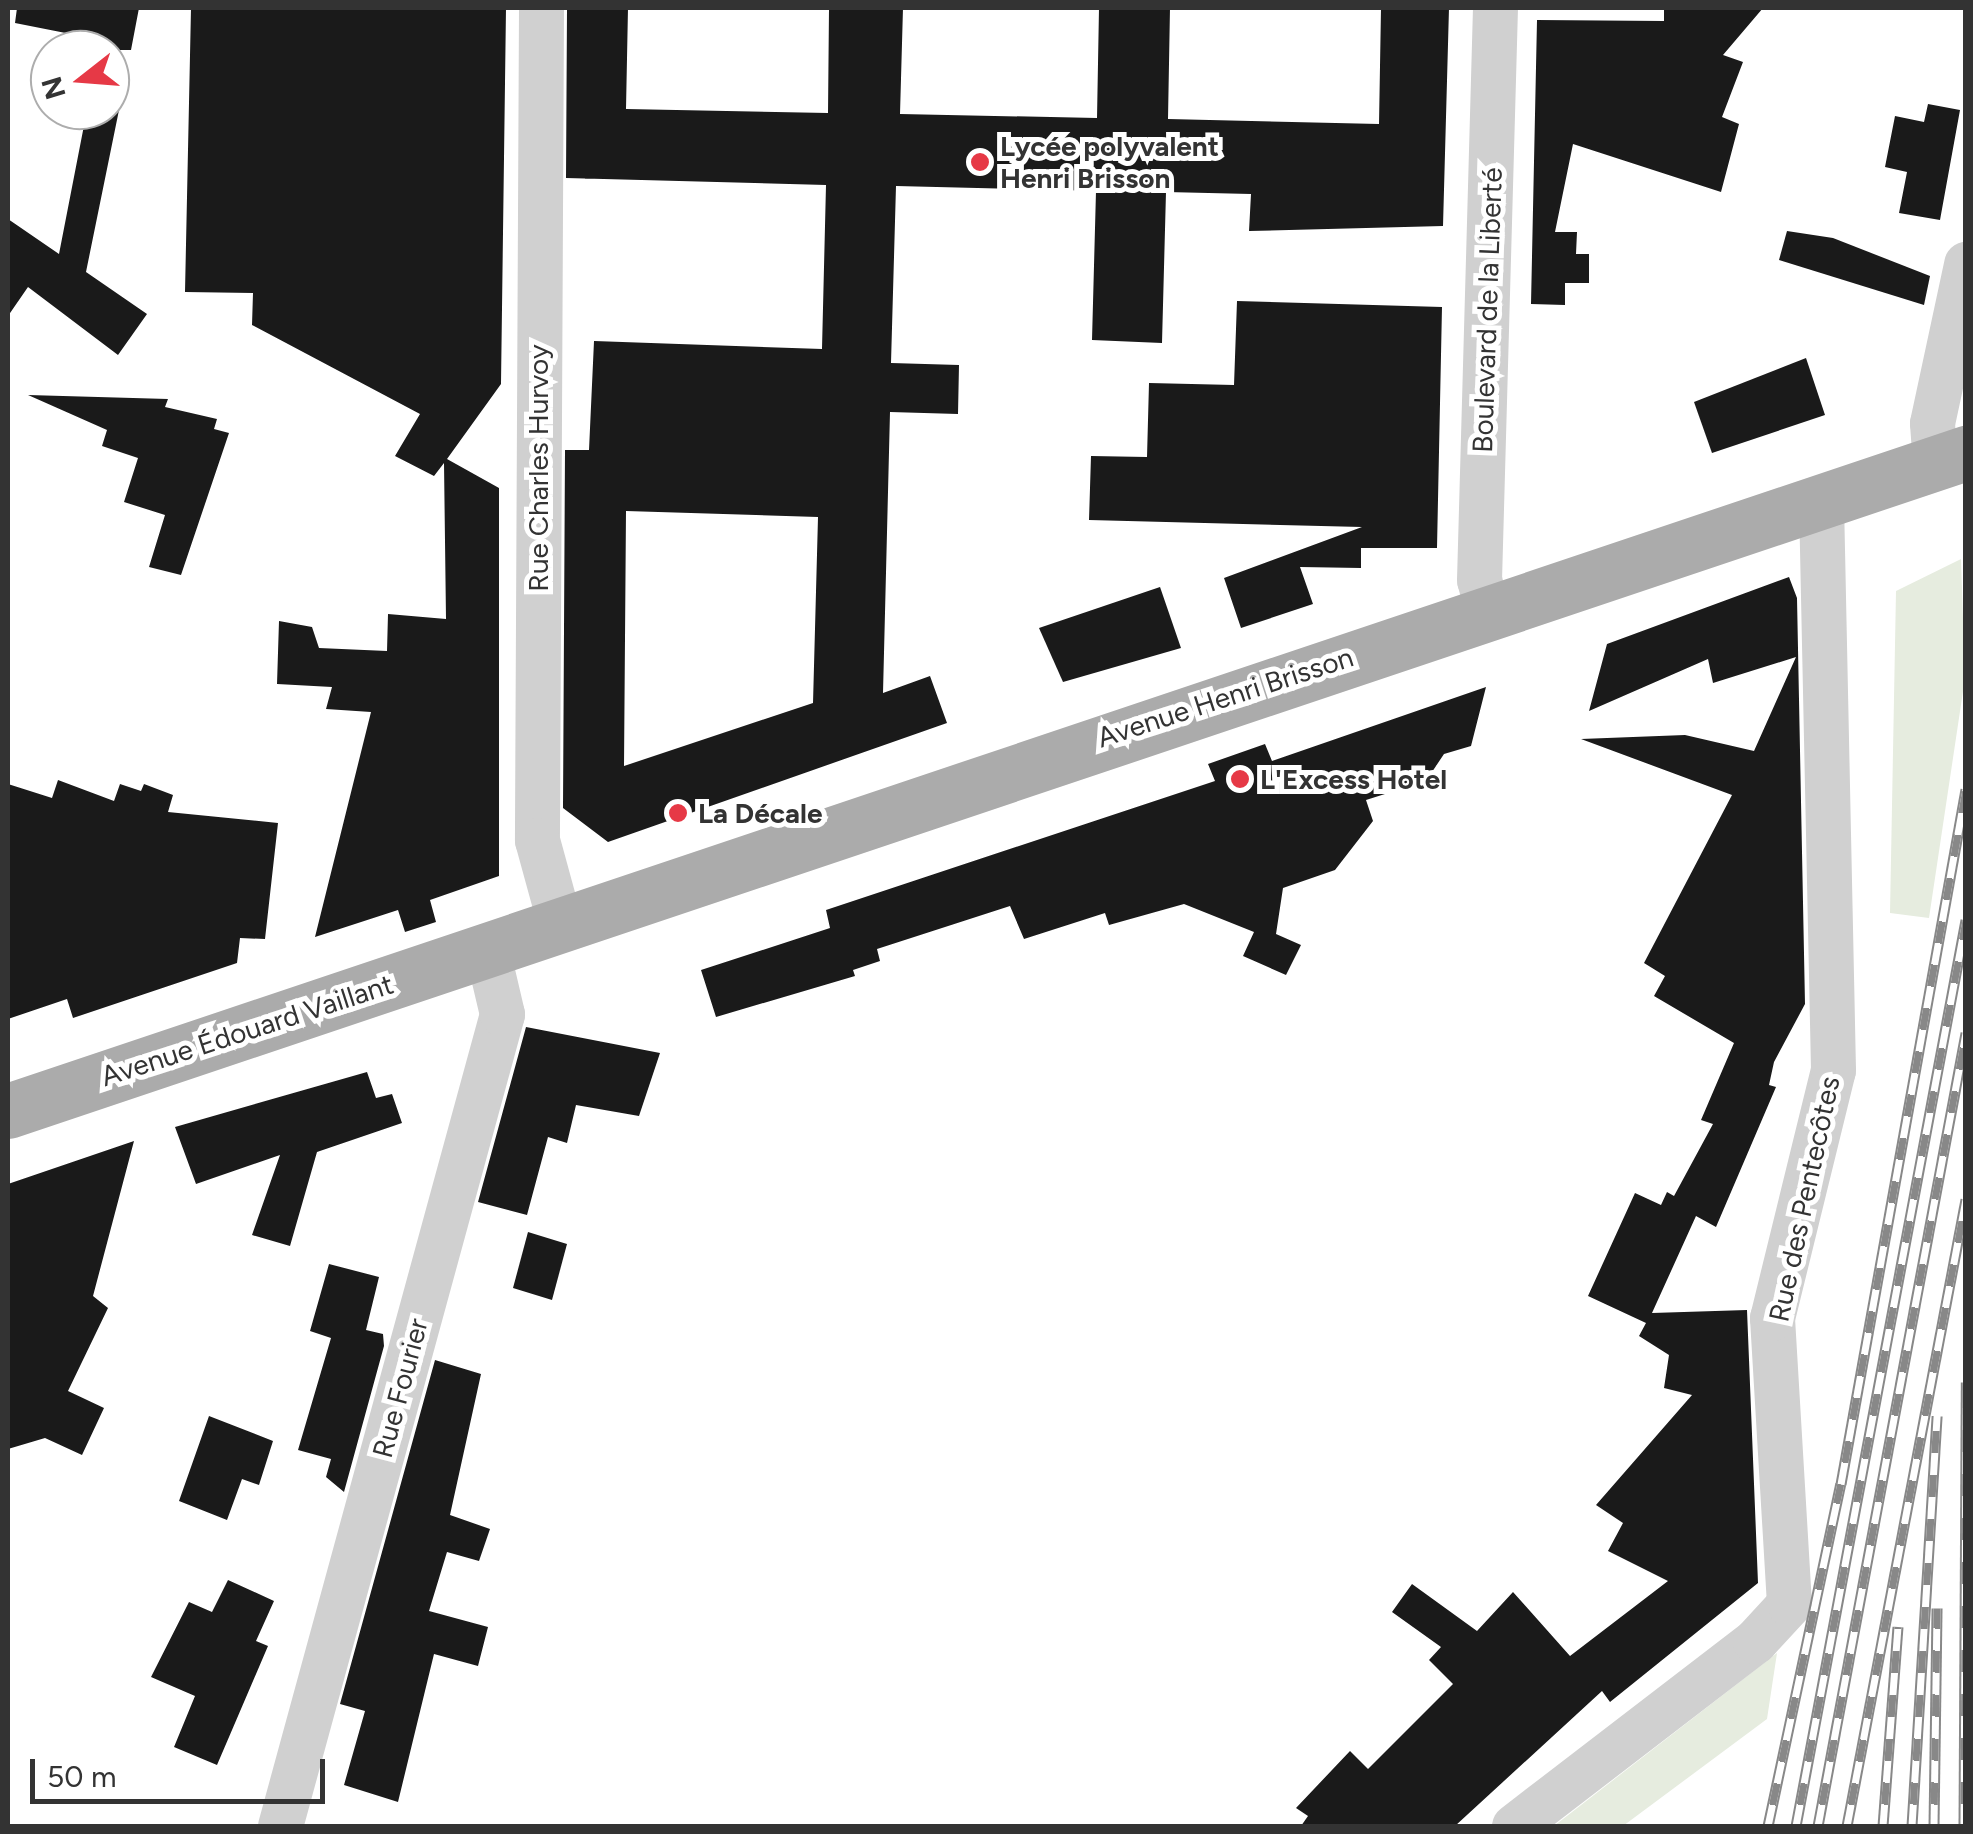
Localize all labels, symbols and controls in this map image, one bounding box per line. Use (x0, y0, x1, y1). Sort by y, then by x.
north arrow (30, 30, 130, 130)
text: N (34, 73, 73, 104)
place label: Lycée polyvalent Henri Brisson (1000, 129, 1219, 195)
marker: Lycée polyvalent Henri Brisson (969, 151, 991, 173)
street label: Boulevard de la Liberté (1465, 167, 1509, 453)
street label: Rue Charles Hurvoy (521, 344, 555, 592)
street label: Avenue Henri Brisson (1093, 640, 1357, 754)
place label: L'Excess Hotel (1260, 762, 1447, 796)
marker: L'Excess Hotel (1229, 768, 1251, 790)
place label: La Décale (698, 796, 822, 830)
marker: La Décale (667, 802, 689, 824)
street label: Avenue Édouard Vaillant (97, 967, 397, 1093)
street label: Rue des Pentecôtes (1762, 1073, 1846, 1325)
street label: Rue Fourier (365, 1315, 435, 1461)
scale bar (35, 1739, 330, 1801)
text: 50 m (47, 1758, 116, 1795)

